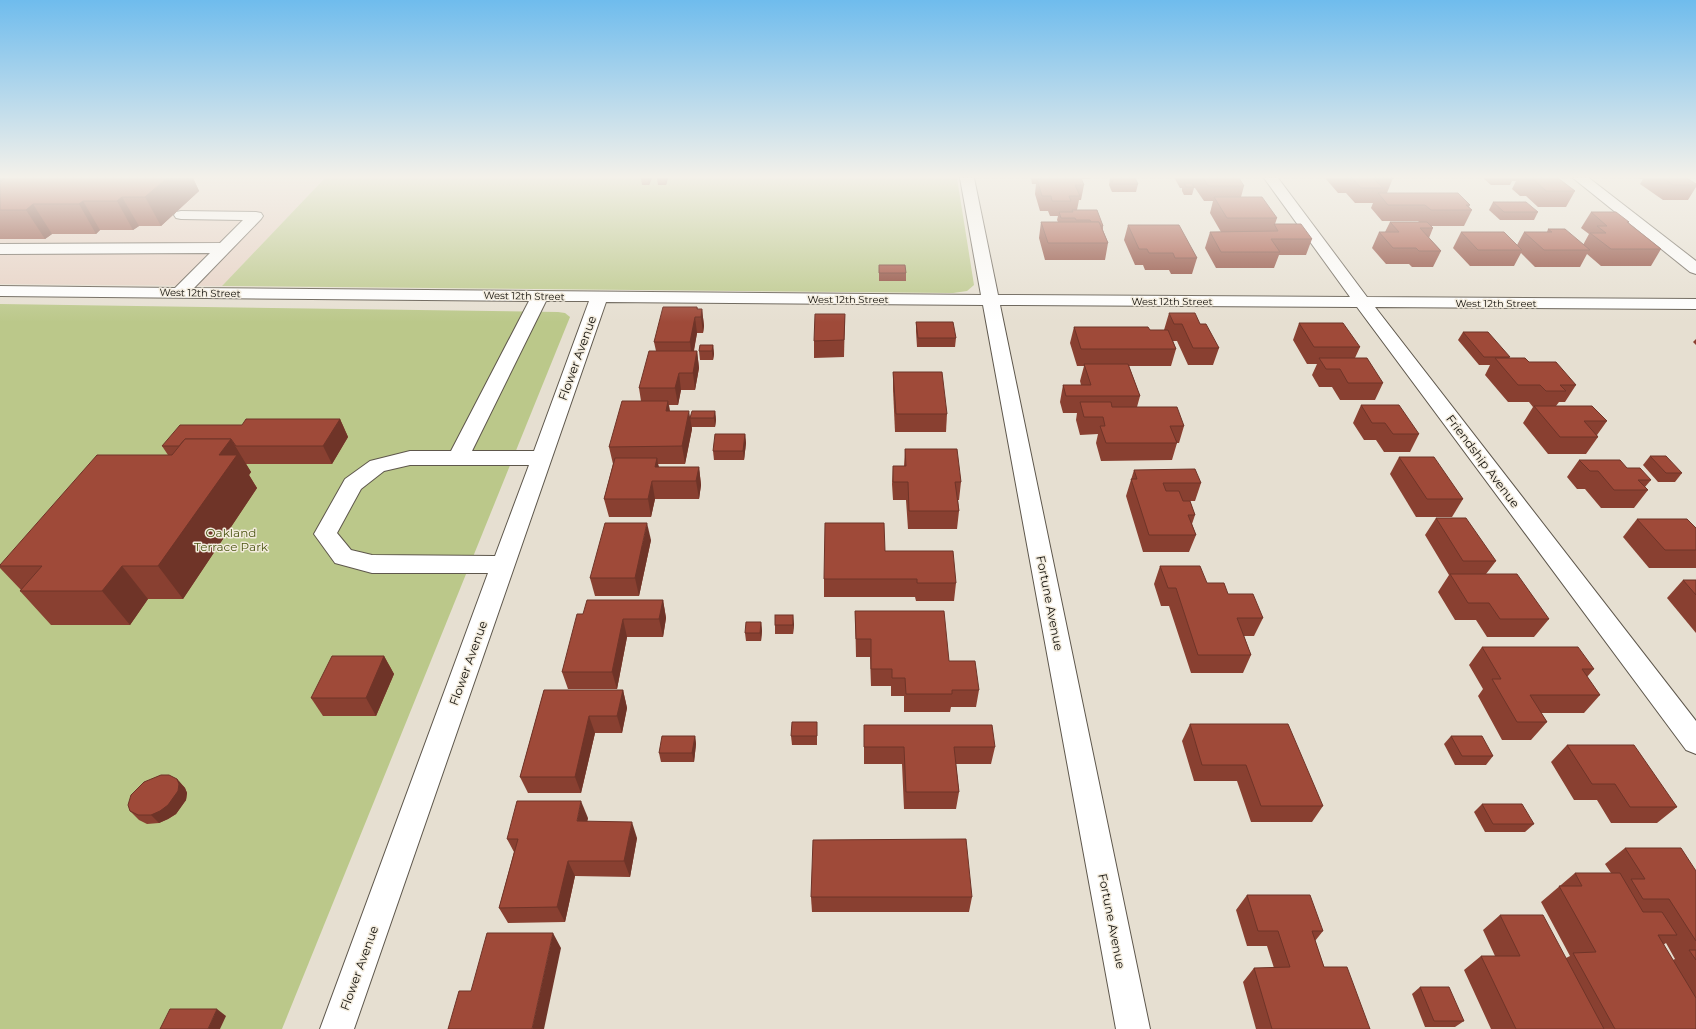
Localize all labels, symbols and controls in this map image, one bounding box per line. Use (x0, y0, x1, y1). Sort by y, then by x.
street label: West 12th Street (159, 286, 241, 300)
street label: West 12th Street (483, 289, 565, 303)
street label: West 12th Street (807, 293, 889, 306)
street label: West 12th Street (1131, 295, 1213, 308)
street label: West 12th Street (1455, 297, 1537, 310)
street label: Flower Avenue (555, 314, 599, 402)
street label: Friendship Avenue (1443, 411, 1523, 511)
park label: Oakland Terrace Park (194, 525, 269, 554)
street label: Fortune Avenue (1033, 554, 1067, 652)
street label: Flower Avenue (446, 619, 490, 707)
street label: Fortune Avenue (1095, 872, 1129, 970)
street label: Flower Avenue (337, 924, 381, 1012)

